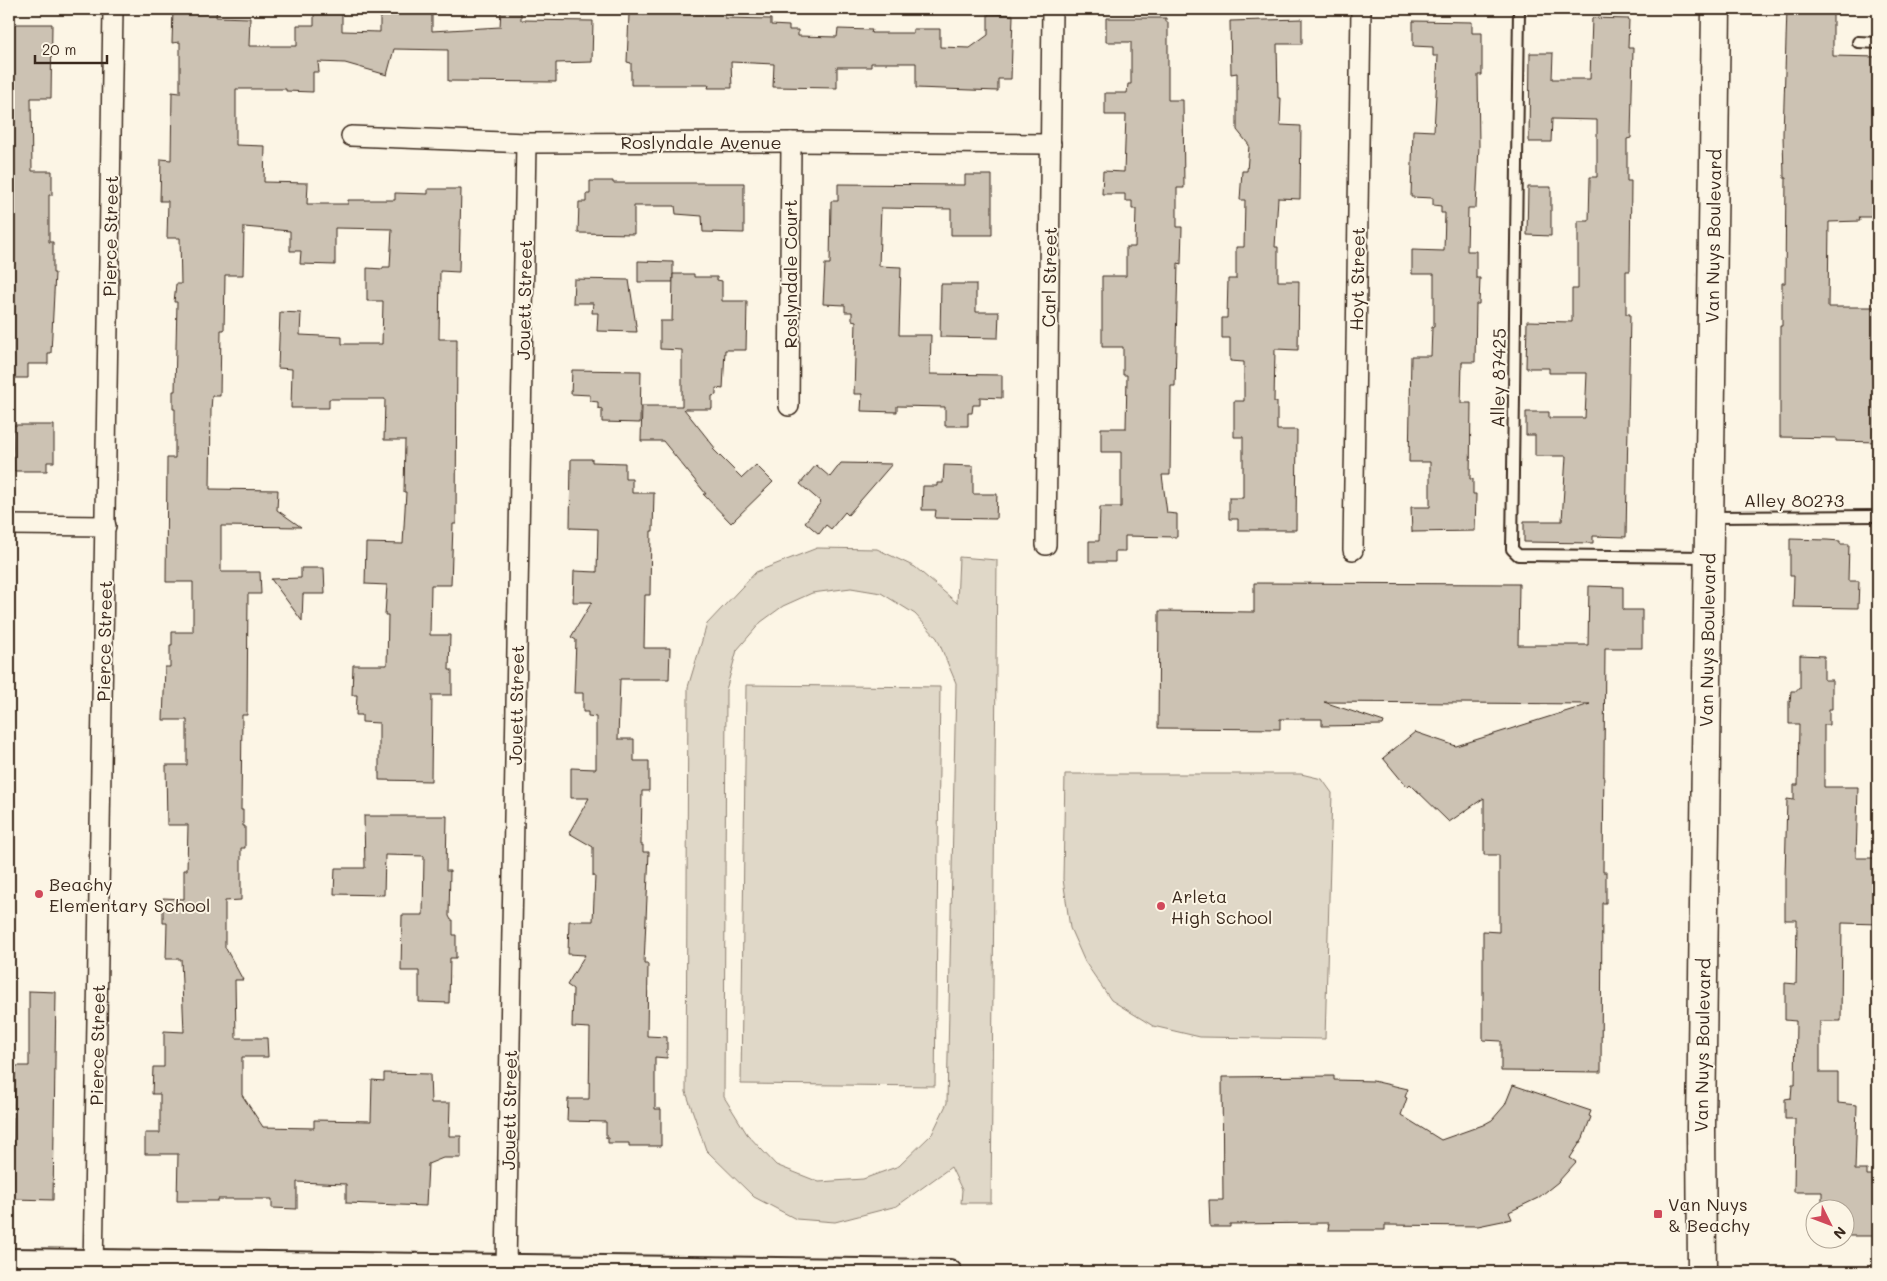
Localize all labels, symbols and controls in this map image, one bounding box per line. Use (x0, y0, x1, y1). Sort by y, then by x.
scale bar (35, 32, 108, 64)
text: 20 m (42, 39, 76, 59)
street label: Roslyndale Avenue (620, 130, 782, 154)
street label: Van Nuys Boulevard (1699, 149, 1727, 323)
street label: Pierce Street (97, 175, 123, 297)
street label: Roslyndale Court (778, 199, 802, 349)
street label: Carl Street (1036, 226, 1062, 328)
street label: Hoyt Street (1344, 227, 1370, 331)
street label: Jouett Street (511, 240, 537, 360)
street label: Alley 87425 (1485, 328, 1511, 428)
street label: Alley 80273 (1744, 488, 1844, 512)
street label: Van Nuys Boulevard (1693, 553, 1721, 727)
street label: Pierce Street (91, 580, 117, 702)
street label: Jouett Street (503, 645, 529, 765)
place label: Beachy Elementary School (49, 872, 211, 917)
place label: Arleta High School (1171, 884, 1272, 929)
marker: Beachy Elementary School (33, 888, 45, 900)
marker: Arleta High School (1155, 900, 1167, 912)
street label: Van Nuys Boulevard (1688, 958, 1716, 1132)
street label: Pierce Street (84, 984, 110, 1106)
street label: Jouett Street (496, 1050, 522, 1170)
place label: Van Nuys & Beachy (1668, 1192, 1750, 1237)
north arrow (1804, 1198, 1854, 1248)
marker: Van Nuys & Beachy (1652, 1208, 1664, 1220)
text: N (1829, 1223, 1851, 1243)

